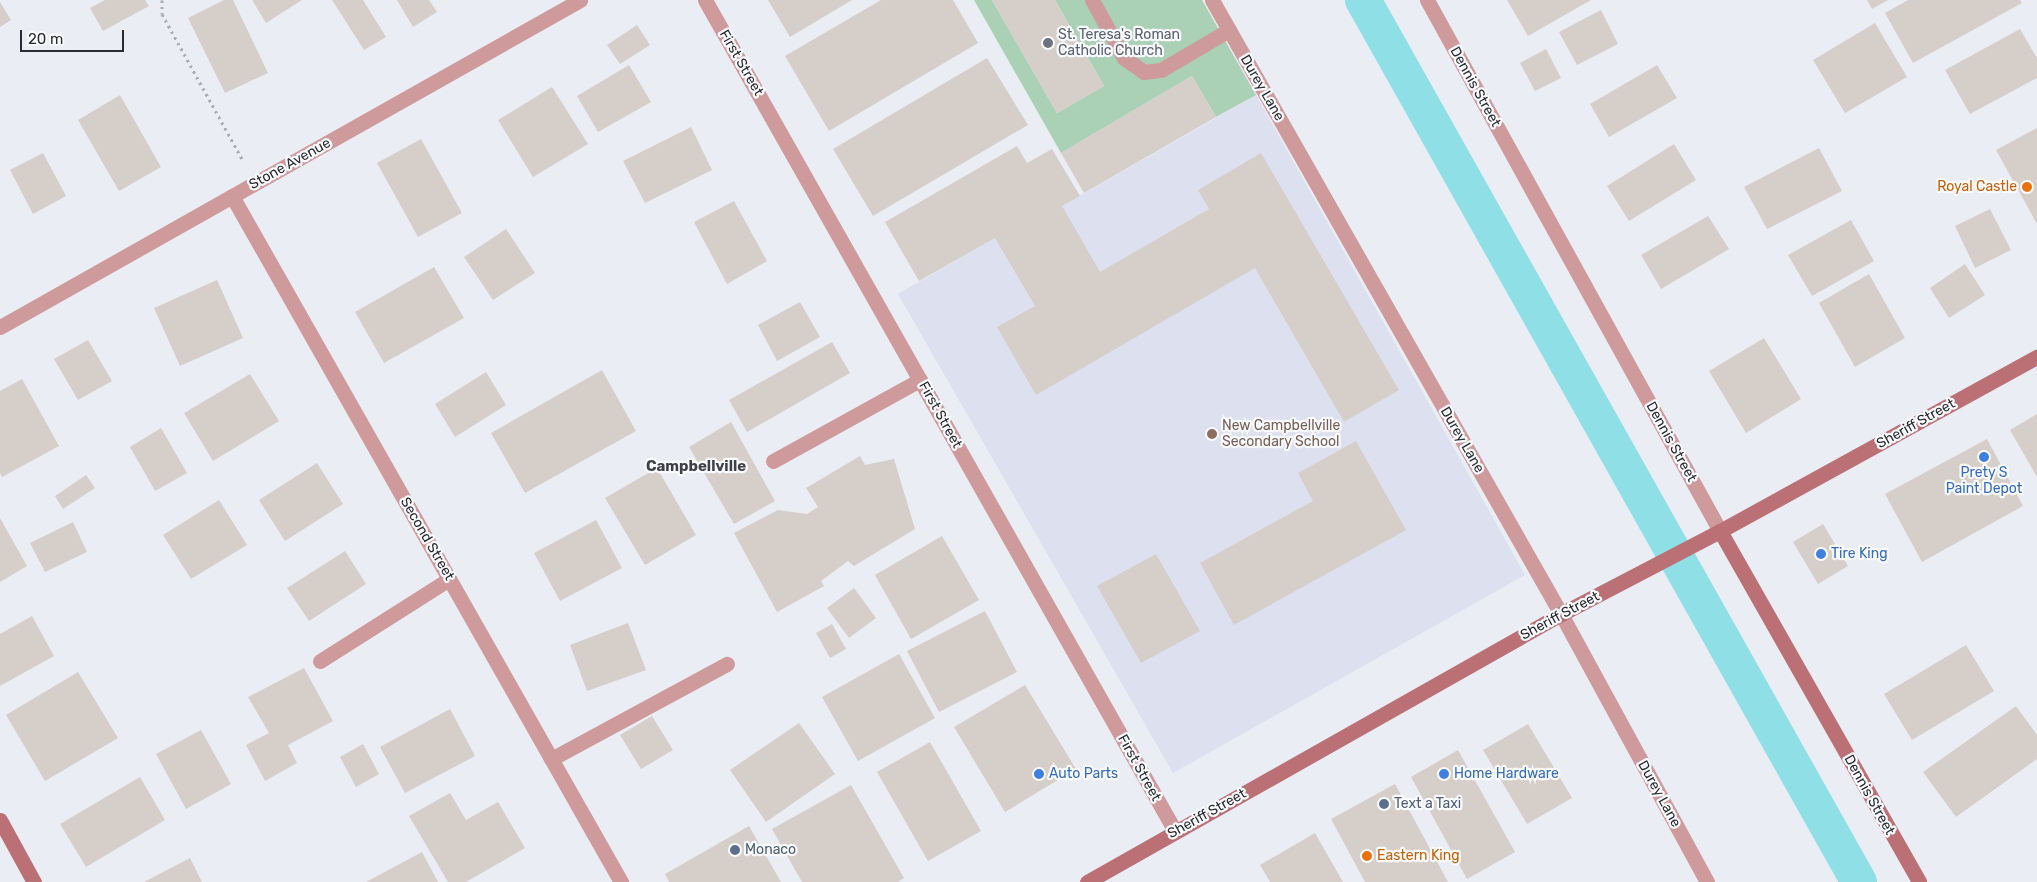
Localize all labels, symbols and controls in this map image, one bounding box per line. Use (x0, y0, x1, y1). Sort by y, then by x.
scale bar (22, 20, 126, 52)
street label: First Street (715, 27, 767, 99)
place label: St. Teresa's Roman Catholic Church (1058, 27, 1180, 59)
text: 20 m (28, 30, 63, 48)
marker: St. Teresa's Roman Catholic Church (1042, 37, 1054, 49)
street label: Dennis Street (1446, 44, 1504, 130)
street label: Durey Lane (1236, 52, 1288, 124)
street label: Stone Avenue (246, 135, 334, 193)
place label: Royal Castle (1937, 179, 2017, 195)
marker: Royal Castle (2021, 181, 2033, 193)
street label: First Street (915, 379, 965, 451)
street label: Sheriff Street (1874, 395, 1958, 453)
street label: Dennis Street (1642, 399, 1700, 485)
street label: Durey Lane (1436, 404, 1488, 476)
place label: New Campbellville Secondary School (1222, 418, 1341, 451)
marker: New Campbellville Secondary School (1206, 428, 1218, 440)
marker: Prety S Paint Depot (1978, 451, 1990, 463)
district label: Campbellville (646, 458, 746, 476)
place label: Prety S Paint Depot (1946, 465, 2022, 498)
street label: Second Street (396, 495, 458, 583)
place label: Tire King (1831, 546, 1888, 562)
marker: Tire King (1815, 548, 1827, 560)
street label: Sheriff Street (1517, 588, 1603, 644)
street label: First Street (1114, 732, 1164, 804)
street label: Dennis Street (1840, 752, 1898, 838)
street label: Durey Lane (1634, 758, 1684, 830)
place label: Auto Parts (1049, 766, 1118, 782)
place label: Home Hardware (1454, 766, 1559, 782)
marker: Auto Parts (1033, 768, 1045, 780)
marker: Home Hardware (1438, 768, 1450, 780)
street label: Sheriff Street (1165, 785, 1249, 843)
place label: Text a Taxi (1394, 796, 1462, 812)
marker: Text a Taxi (1378, 798, 1390, 810)
place label: Monaco (745, 842, 796, 858)
marker: Monaco (729, 844, 741, 856)
place label: Eastern King (1377, 848, 1460, 864)
marker: Eastern King (1361, 850, 1373, 862)

